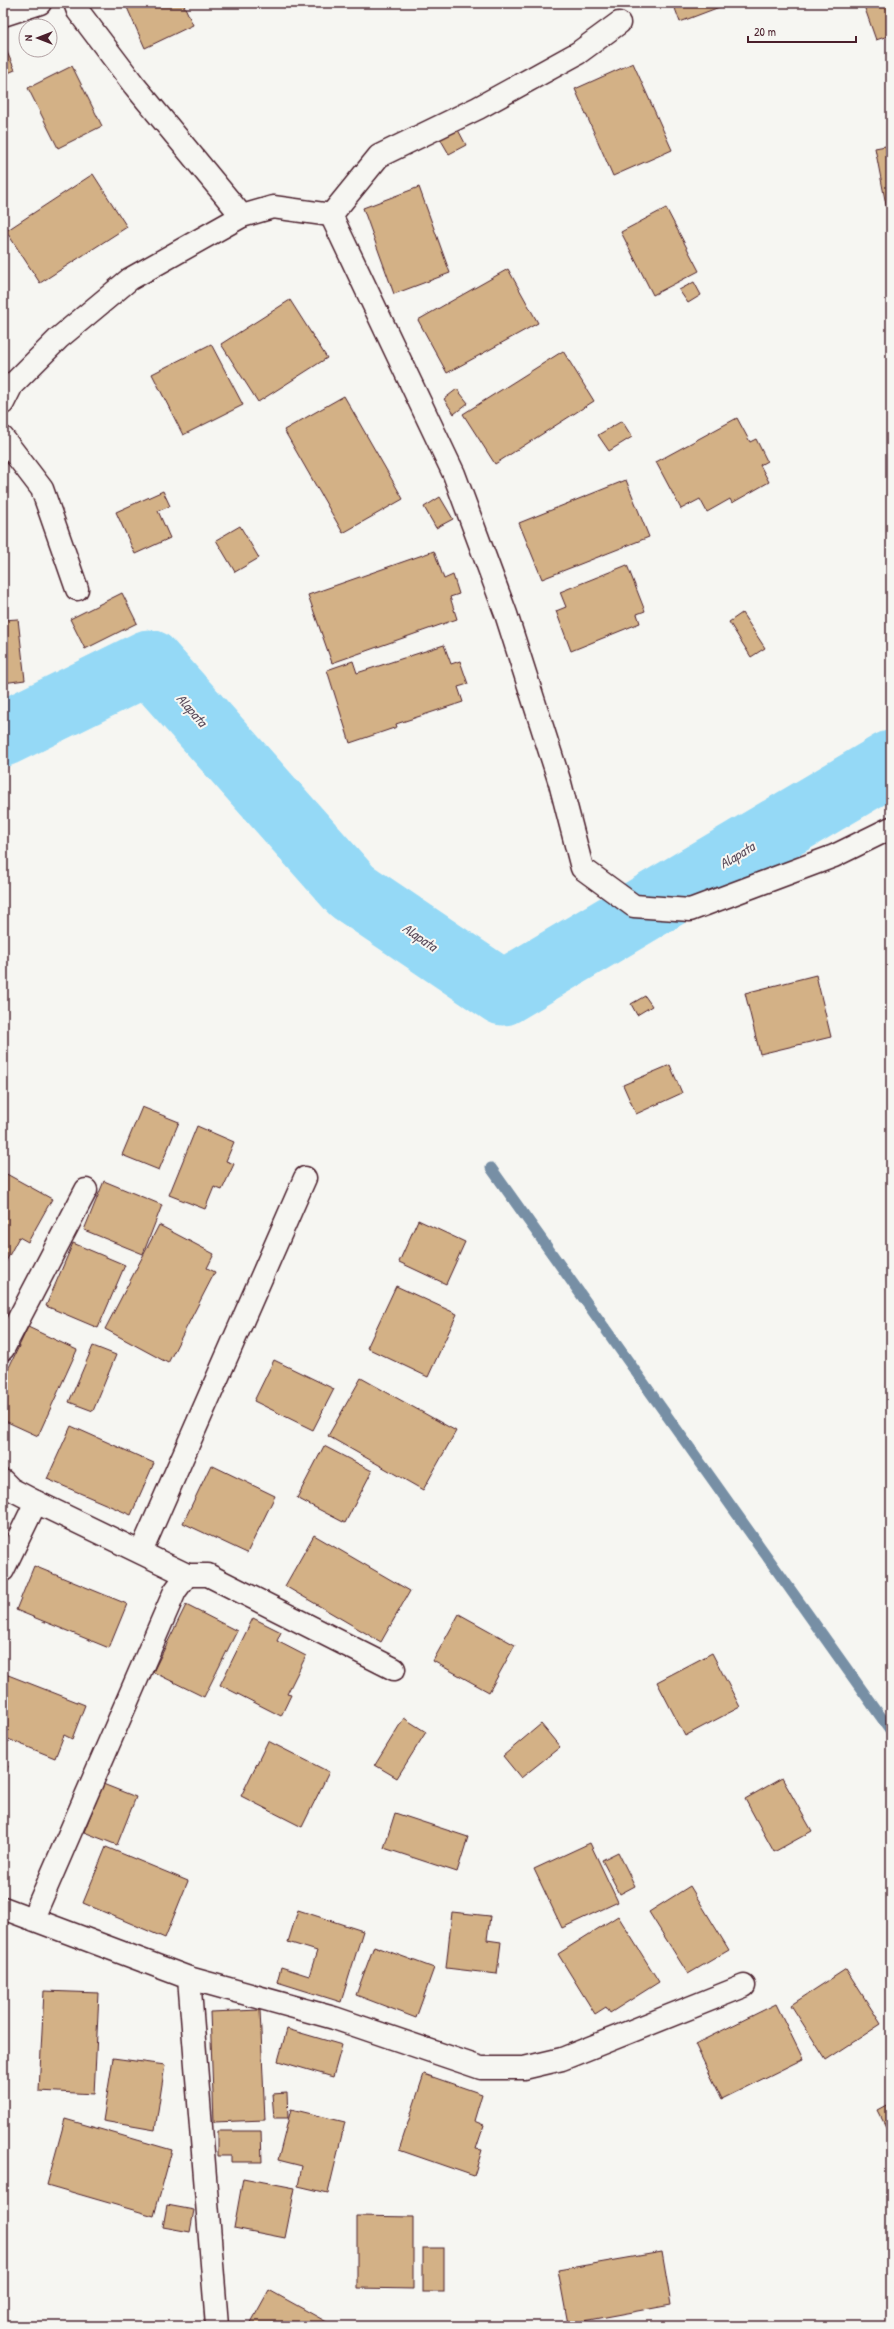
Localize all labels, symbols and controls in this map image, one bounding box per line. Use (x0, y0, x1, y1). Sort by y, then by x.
north arrow (18, 18, 58, 58)
scale bar (748, 18, 856, 44)
text: 20 m (754, 23, 776, 40)
text: N (21, 35, 35, 41)
water label: Alapata (172, 689, 213, 732)
water label: Alapata (716, 836, 760, 873)
water label: Alapata (399, 918, 443, 957)

